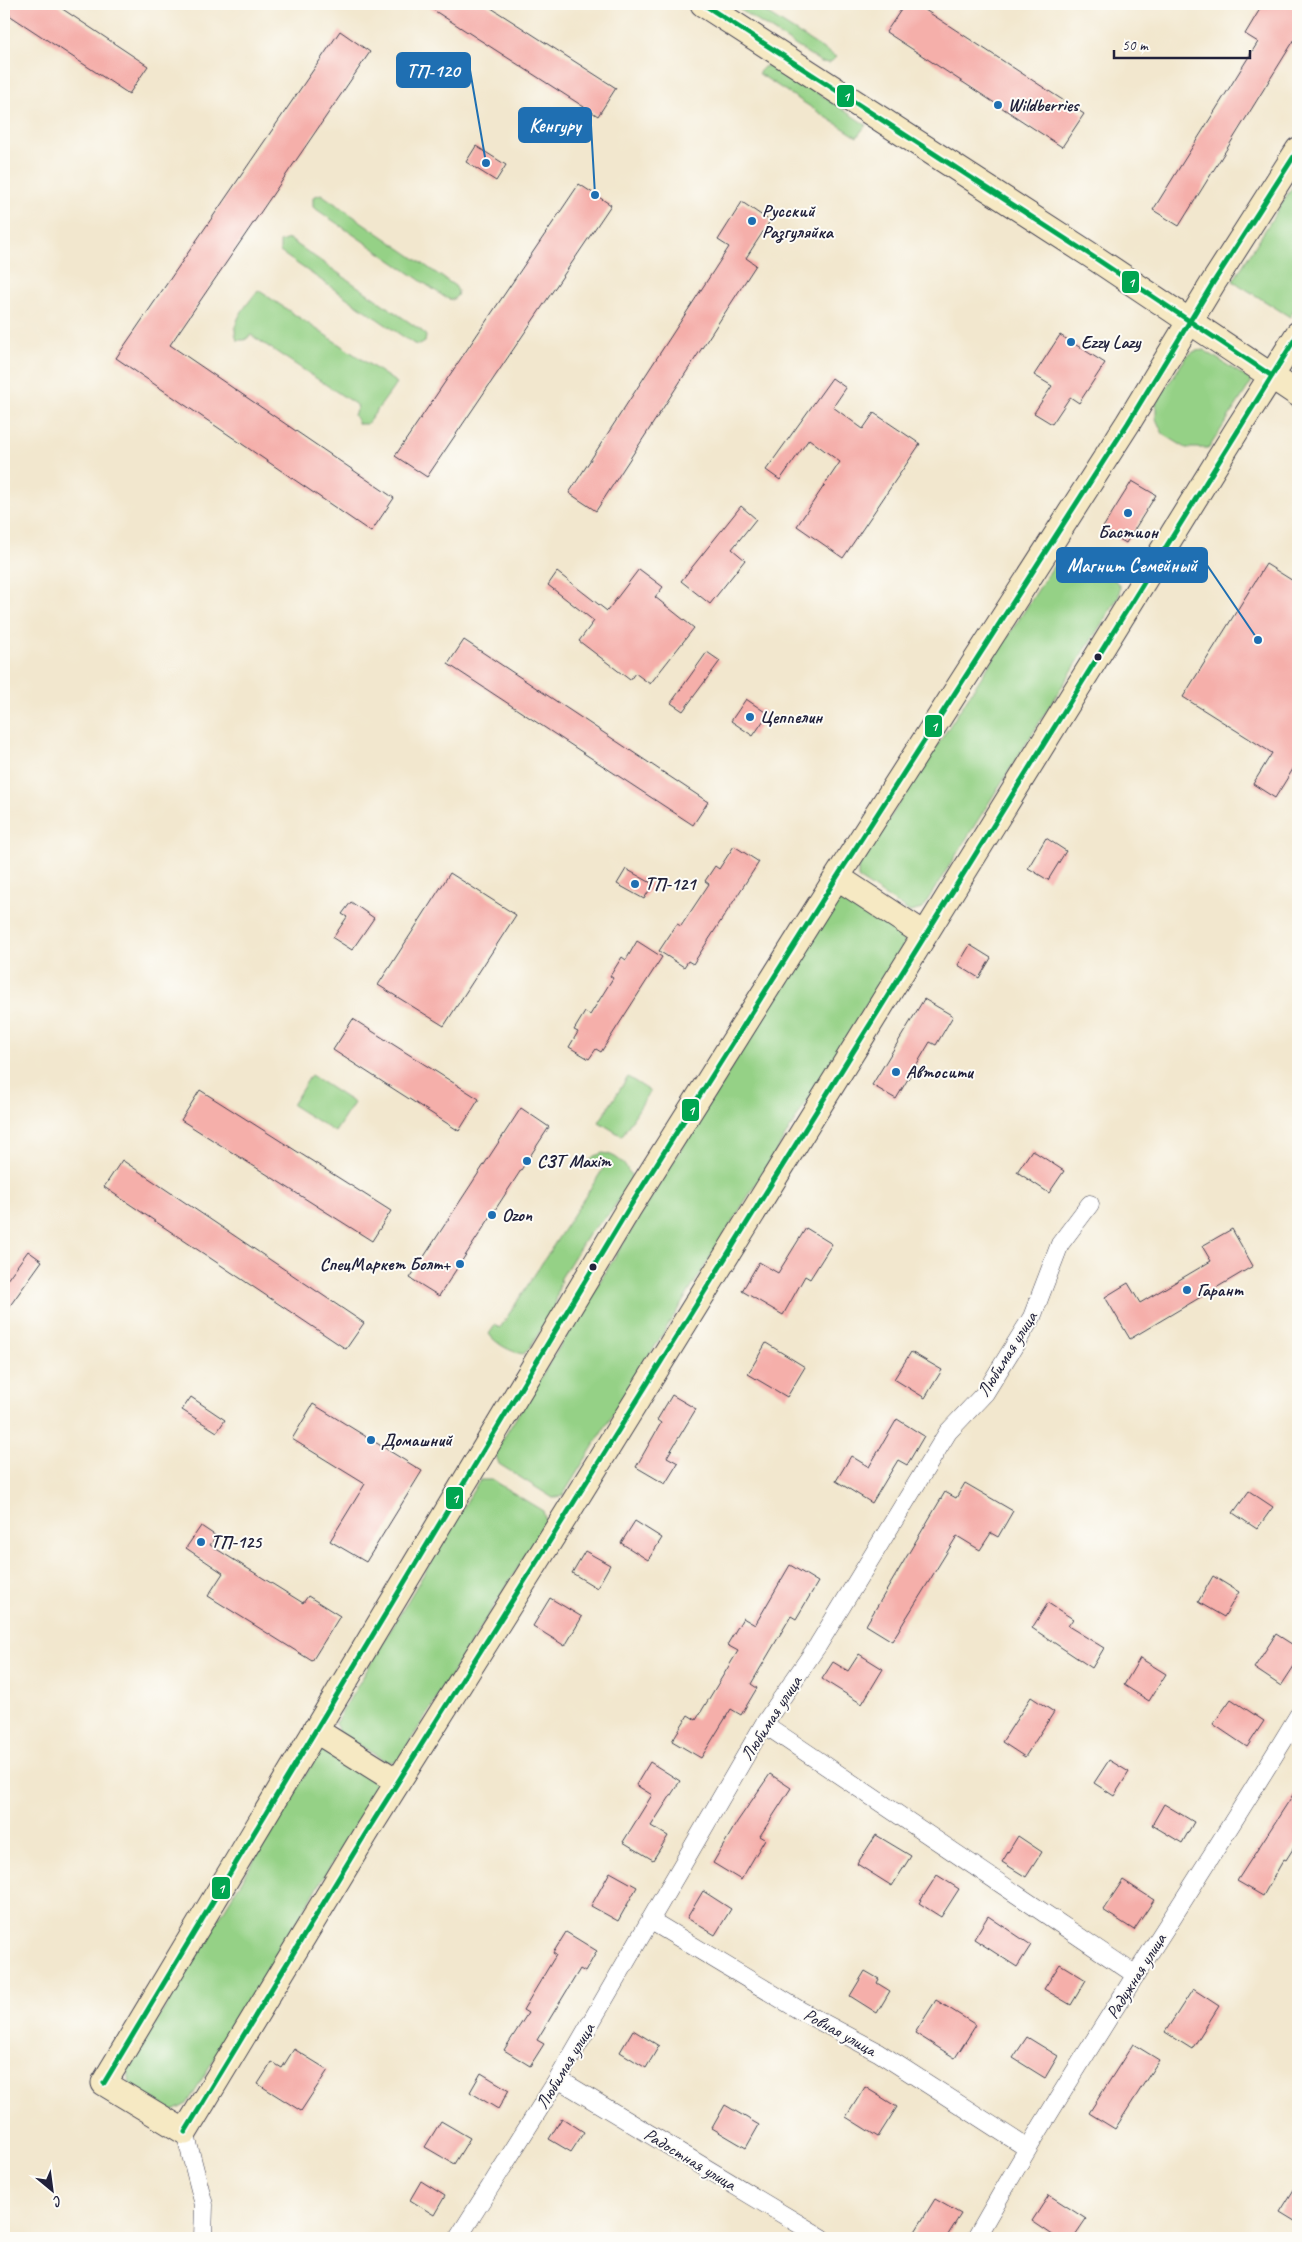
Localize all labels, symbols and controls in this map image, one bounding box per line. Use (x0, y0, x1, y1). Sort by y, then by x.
scale bar (1114, 28, 1251, 60)
text: 50 m (1122, 36, 1149, 55)
callout: ТП-120 (397, 53, 470, 87)
text: ТП-120 (406, 59, 462, 83)
line badge: 1 (836, 84, 855, 108)
text: 1 (843, 88, 851, 105)
place label: Wildberries (1008, 94, 1080, 116)
marker: Wildberries (992, 99, 1004, 111)
callout: Кенгуру (519, 108, 591, 142)
text: Кенгуру (529, 114, 583, 138)
place label: Русский Разгуляйка (762, 200, 835, 244)
marker: Русский Разгуляйка (746, 215, 758, 227)
line badge: 1 (1121, 270, 1140, 294)
text: 1 (1128, 274, 1136, 291)
place label: Ezzy Lazy (1081, 331, 1142, 353)
marker: Ezzy Lazy (1065, 336, 1077, 348)
marker: Бастион (1122, 507, 1134, 519)
place label: Бастион (1098, 521, 1160, 543)
callout: Магнит Семейный (1057, 548, 1207, 582)
text: Магнит Семейный (1067, 554, 1199, 578)
unlabelled marker (1093, 652, 1103, 662)
place label: Цеппелин (760, 706, 823, 728)
marker: Цеппелин (744, 711, 756, 723)
line badge: 1 (924, 714, 943, 738)
text: 1 (931, 718, 939, 735)
place label: ТП-121 (645, 873, 697, 895)
marker: ТП-121 (629, 878, 641, 890)
place label: Автосити (906, 1061, 975, 1083)
marker: Автосити (890, 1066, 902, 1078)
line badge: 1 (681, 1098, 700, 1122)
text: 1 (688, 1102, 696, 1119)
place label: СЗТ Maxim (537, 1150, 612, 1172)
marker: СЗТ Maxim (521, 1155, 533, 1167)
place label: Ozon (502, 1204, 533, 1226)
marker: Ozon (486, 1209, 498, 1221)
place label: СпецМаркет Болт+ (320, 1253, 451, 1275)
marker: СпецМаркет Болт+ (454, 1258, 466, 1270)
unlabelled marker (588, 1262, 598, 1272)
place label: Гарант (1197, 1279, 1244, 1301)
marker: Гарант (1181, 1284, 1193, 1296)
street label: Любимая улица (972, 1306, 1042, 1401)
place label: Домашний (381, 1429, 453, 1451)
marker: Домашний (365, 1434, 377, 1446)
line badge: 1 (445, 1486, 464, 1510)
text: 1 (452, 1490, 460, 1507)
place label: ТП-125 (211, 1531, 263, 1553)
marker: ТП-125 (195, 1536, 207, 1548)
street label: Любимая улица (736, 1671, 807, 1764)
line badge: 1 (211, 1876, 231, 1900)
text: 1 (218, 1880, 226, 1897)
street label: Радужная улица (1101, 1928, 1172, 2023)
street label: Ровная улица (800, 2003, 881, 2062)
street label: Любимая улица (531, 2018, 600, 2113)
street label: Радостная улица (640, 2123, 741, 2196)
north arrow (28, 2164, 78, 2214)
text: С (49, 2192, 65, 2211)

